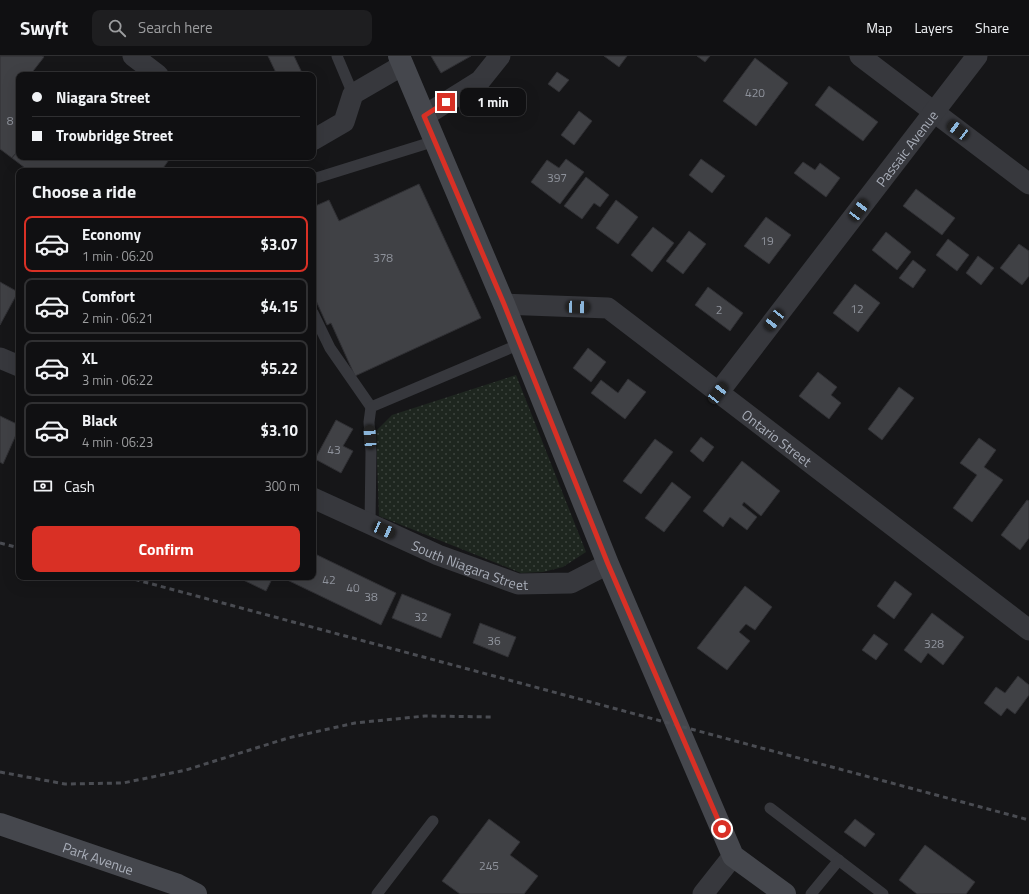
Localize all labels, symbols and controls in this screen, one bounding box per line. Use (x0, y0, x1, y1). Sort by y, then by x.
search box (92, 10, 372, 46)
text: Swyft (20, 13, 68, 42)
text: Search here (138, 16, 212, 39)
icon: search (106, 17, 128, 39)
text: Map (866, 17, 892, 38)
text: Layers (914, 17, 953, 38)
text: Share (975, 17, 1009, 38)
house number: 420 (745, 83, 765, 102)
text: Niagara Street (56, 86, 150, 109)
callout: 1 min (460, 88, 526, 116)
text: 1 min (477, 92, 509, 112)
route end (437, 93, 455, 111)
street label: Passaic Avenue (870, 105, 942, 191)
house number: 8 (7, 111, 14, 130)
car (945, 118, 971, 142)
text: Trowbridge Street (56, 124, 173, 147)
house number: 397 (547, 168, 567, 187)
text: Choose a ride (32, 178, 136, 205)
car (847, 197, 871, 223)
text: Economy (82, 223, 141, 246)
icon: car (34, 226, 70, 262)
house number: 19 (760, 231, 774, 250)
text: $3.07 (261, 233, 298, 256)
text: 1 min · 06:20 (82, 246, 153, 266)
house number: 378 (373, 248, 393, 267)
text: Comfort (82, 285, 135, 308)
icon: car (34, 288, 70, 324)
text: $4.15 (261, 295, 298, 318)
house number: 12 (850, 299, 864, 318)
house number: 2 (716, 300, 722, 319)
car (566, 301, 590, 313)
car (762, 307, 786, 333)
text: 2 min · 06:21 (82, 308, 153, 328)
text: XL (82, 347, 98, 370)
icon: car (34, 350, 70, 386)
text: $5.22 (261, 357, 298, 380)
text: 3 min · 06:22 (82, 370, 153, 390)
car (706, 380, 730, 406)
street label: Ontario Street (738, 404, 817, 471)
text: Black (82, 409, 117, 432)
icon: car (34, 412, 70, 448)
text: $3.10 (261, 419, 298, 442)
car (363, 425, 377, 449)
text: 4 min · 06:23 (82, 432, 153, 452)
house number: 43 (327, 440, 341, 459)
icon: cash (32, 475, 54, 497)
text: Cash (64, 475, 95, 498)
text: 300 m (264, 476, 300, 496)
car (371, 520, 397, 540)
button: Confirm (32, 526, 300, 572)
street label: South Niagara Street (408, 534, 528, 595)
house number: 42 (322, 570, 336, 589)
house number: 40 (346, 578, 360, 597)
house number: 38 (364, 587, 378, 606)
house number: 32 (414, 607, 428, 626)
house number: 36 (487, 631, 501, 650)
house number: 328 (924, 634, 944, 653)
route start (713, 820, 731, 838)
street label: Park Avenue (60, 836, 137, 880)
house number: 245 (479, 856, 499, 875)

